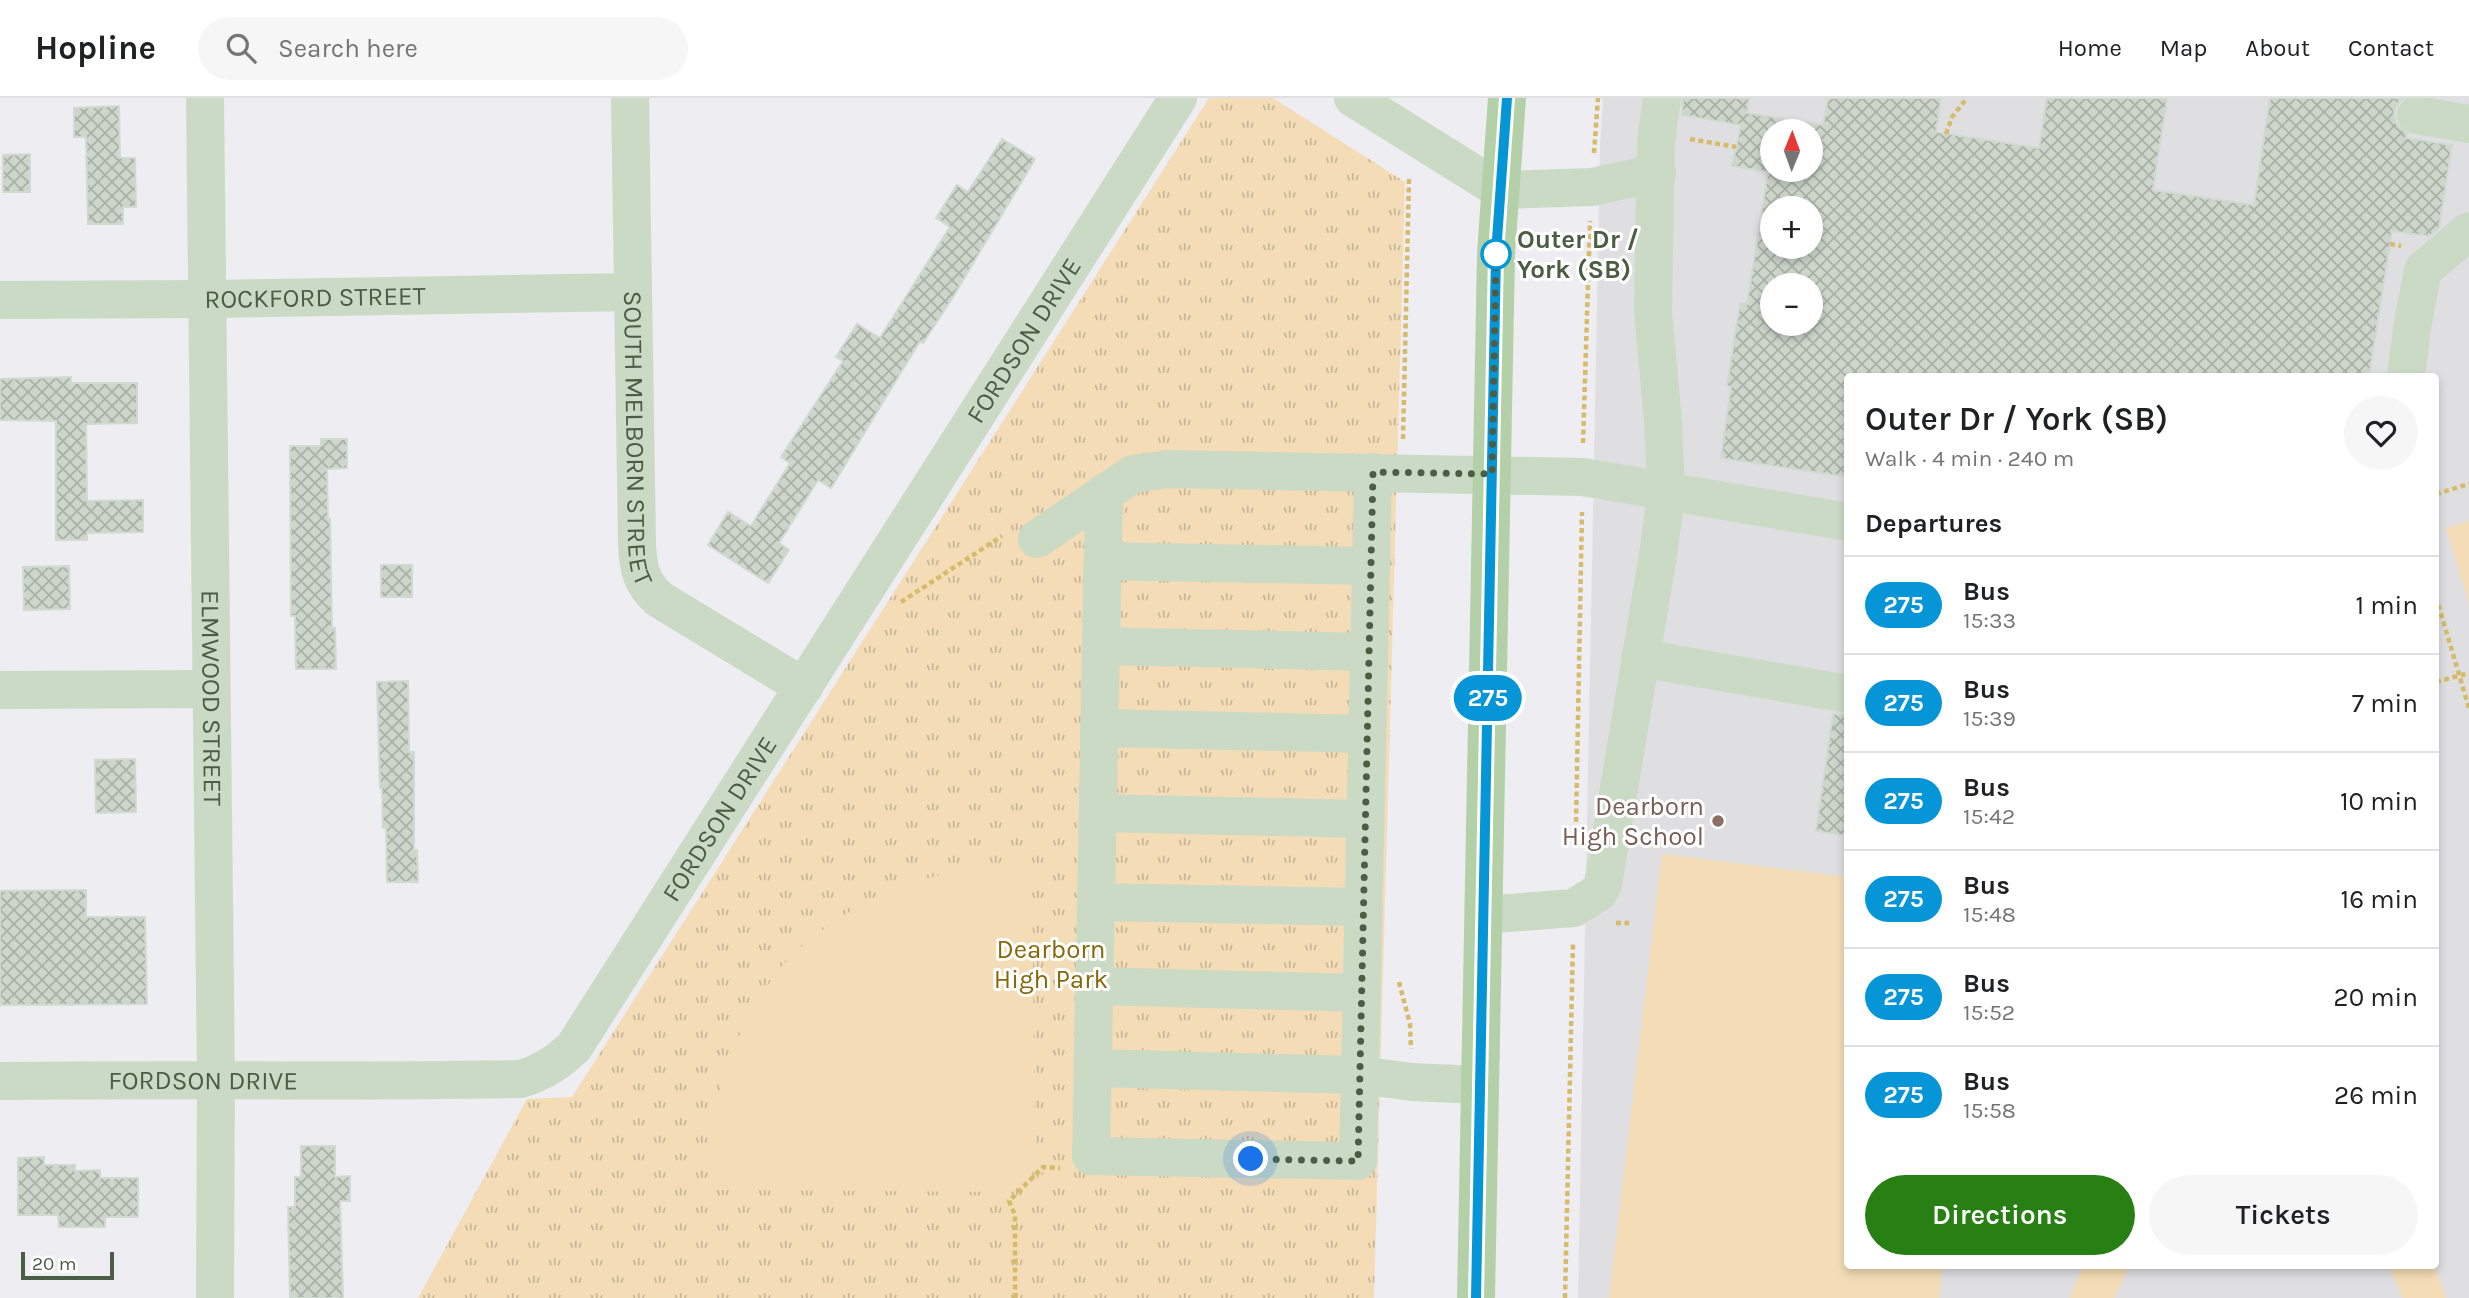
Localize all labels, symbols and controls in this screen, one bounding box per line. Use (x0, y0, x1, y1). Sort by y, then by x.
search box (198, 17, 688, 80)
text: Hopline (35, 29, 156, 67)
icon: search (222, 29, 260, 67)
text: Search here (278, 33, 418, 64)
text: Home (2058, 34, 2122, 62)
text: Map (2160, 34, 2207, 62)
text: About (2245, 34, 2310, 62)
text: Contact (2348, 34, 2434, 62)
north arrow (1760, 119, 1824, 182)
map controls (1760, 119, 1823, 336)
button: + (1760, 196, 1823, 259)
place label: Outer Dr / York (SB) (1517, 224, 1639, 285)
marker: Outer Dr / York (SB) (1481, 239, 1511, 269)
street label: FORDSON DRIVE (960, 252, 1088, 429)
button: − (1760, 273, 1823, 336)
street label: ROCKFORD STREET (204, 280, 426, 315)
street label: SOUTH MELBORN STREET (618, 290, 660, 590)
button: heart (2344, 396, 2418, 470)
text: Outer Dr / York (SB) (1865, 400, 2168, 438)
text: Walk · 4 min · 240 m (1865, 445, 2074, 472)
text: Departures (1865, 508, 2002, 539)
text: Bus (1963, 576, 2010, 607)
street label: ELMWOOD STREET (195, 590, 228, 806)
text: 1 min (2355, 590, 2418, 621)
text: 275 (1883, 591, 1924, 619)
text: 15:33 (1963, 607, 2016, 634)
text: Bus (1963, 674, 2010, 705)
line badge: 275 (1448, 675, 1528, 721)
text: 275 (1468, 684, 1508, 712)
text: 7 min (2352, 688, 2418, 719)
text: 275 (1883, 689, 1924, 717)
text: 15:39 (1963, 705, 2016, 732)
street label: FORDSON DRIVE (655, 730, 783, 907)
text: Bus (1963, 772, 2010, 803)
text: 10 min (2340, 786, 2418, 817)
text: 275 (1883, 787, 1924, 815)
place label: Dearborn High School (1562, 791, 1704, 852)
text: 15:42 (1963, 803, 2015, 830)
marker: Dearborn High School (1710, 813, 1726, 829)
text: Bus (1963, 870, 2010, 901)
text: 16 min (2341, 884, 2418, 915)
text: 275 (1883, 885, 1924, 913)
text: 15:48 (1963, 901, 2016, 928)
park label: Dearborn High Park (994, 934, 1108, 995)
text: Bus (1963, 968, 2010, 999)
text: 20 min (2334, 982, 2418, 1013)
text: 275 (1883, 983, 1924, 1011)
text: 15:52 (1963, 999, 2015, 1026)
street label: FORDSON DRIVE (108, 1065, 298, 1096)
text: Bus (1963, 1066, 2010, 1097)
text: 26 min (2334, 1080, 2418, 1111)
text: 275 (1883, 1081, 1924, 1109)
text: 15:58 (1963, 1097, 2016, 1124)
your location (1233, 1141, 1268, 1176)
button: Directions (1865, 1175, 2135, 1255)
button: Tickets (2149, 1175, 2418, 1255)
scale bar (21, 1249, 114, 1281)
text: 20 m (32, 1253, 77, 1275)

